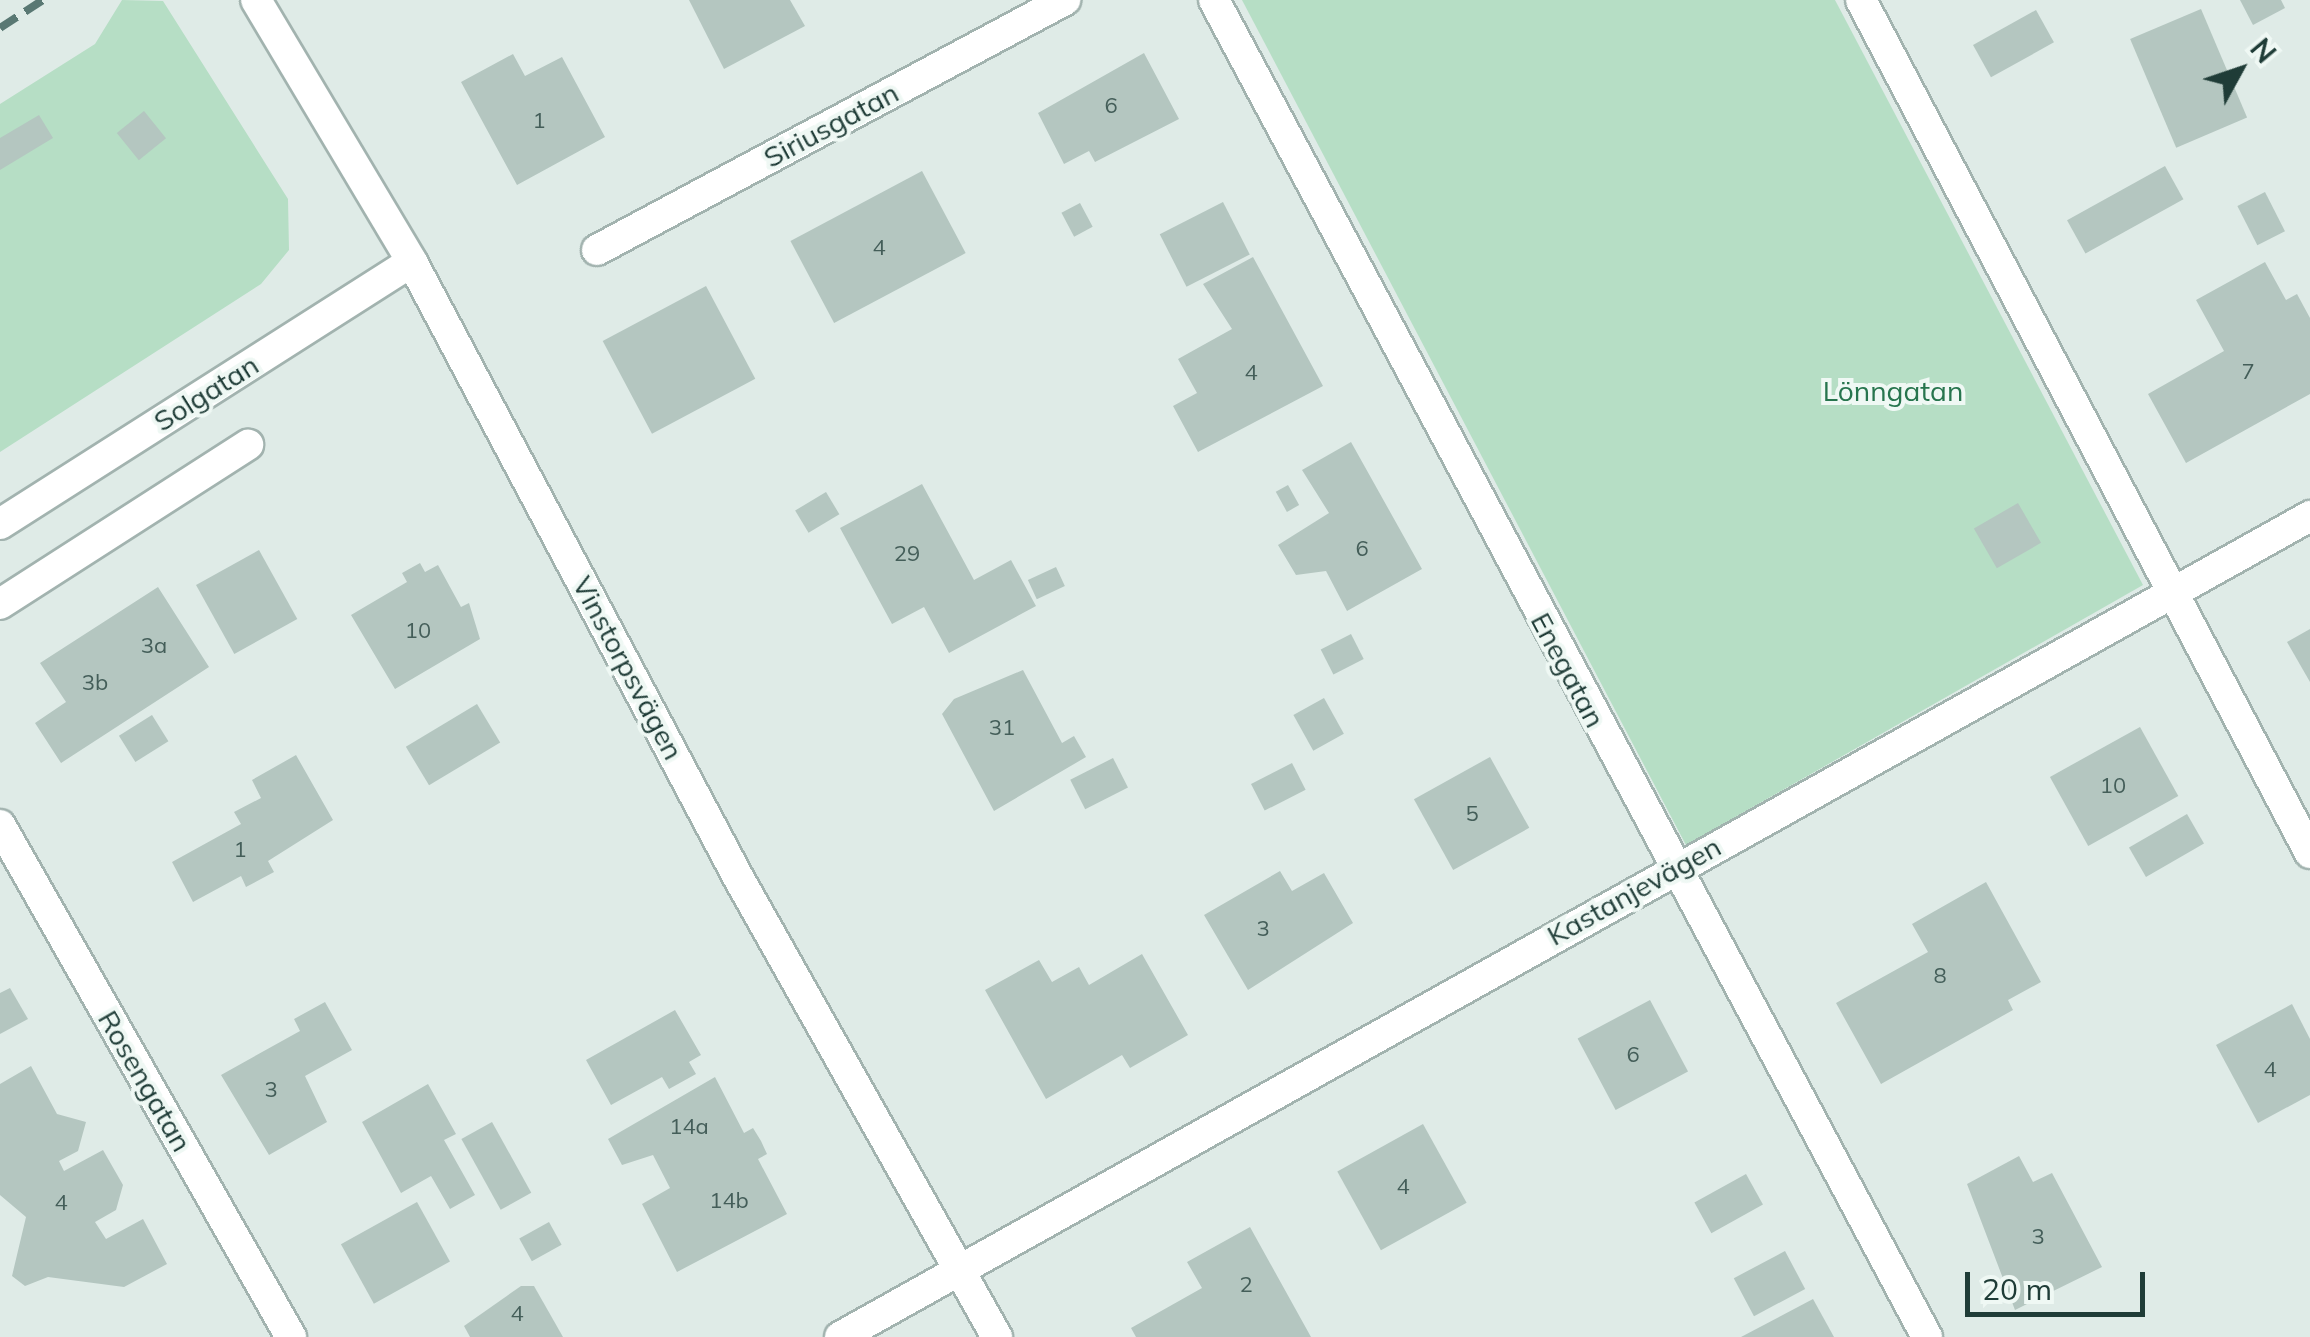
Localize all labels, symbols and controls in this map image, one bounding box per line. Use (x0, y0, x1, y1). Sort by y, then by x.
north arrow (2190, 20, 2290, 120)
text: N (2243, 31, 2284, 70)
street label: Siriusgatan (758, 76, 904, 174)
house number: 6 (1104, 93, 1118, 119)
house number: 1 (532, 108, 546, 134)
house number: 4 (872, 235, 886, 261)
street label: Solgatan (148, 348, 264, 438)
house number: 7 (2241, 359, 2255, 385)
house number: 4 (1244, 360, 1258, 386)
park label: Lönngatan (1823, 374, 1963, 408)
house number: 6 (1355, 536, 1369, 562)
house number: 29 (894, 541, 920, 567)
street label: Vinstorpsvägen (566, 571, 690, 765)
street label: Enegatan (1524, 607, 1612, 733)
house number: 10 (405, 618, 431, 644)
house number: 3a (141, 633, 167, 659)
house number: 3b (82, 670, 108, 696)
house number: 31 (989, 715, 1015, 741)
house number: 10 (2100, 773, 2126, 799)
house number: 5 (1465, 801, 1479, 827)
street label: Kastanjevägen (1541, 829, 1727, 953)
house number: 1 (233, 837, 247, 863)
house number: 3 (1256, 916, 1270, 942)
house number: 8 (1933, 963, 1947, 989)
street label: Rosengatan (91, 1005, 199, 1157)
house number: 6 (1626, 1042, 1640, 1068)
house number: 4 (2263, 1057, 2277, 1083)
house number: 3 (264, 1077, 278, 1103)
house number: 14a (669, 1114, 709, 1140)
house number: 4 (1396, 1174, 1410, 1200)
house number: 14b (709, 1188, 749, 1214)
house number: 4 (54, 1190, 68, 1216)
house number: 3 (2031, 1224, 2045, 1250)
scale bar (1970, 1252, 2150, 1314)
text: 20 m (1982, 1270, 2052, 1308)
house number: 2 (1239, 1272, 1253, 1298)
house number: 4 (510, 1301, 524, 1327)

